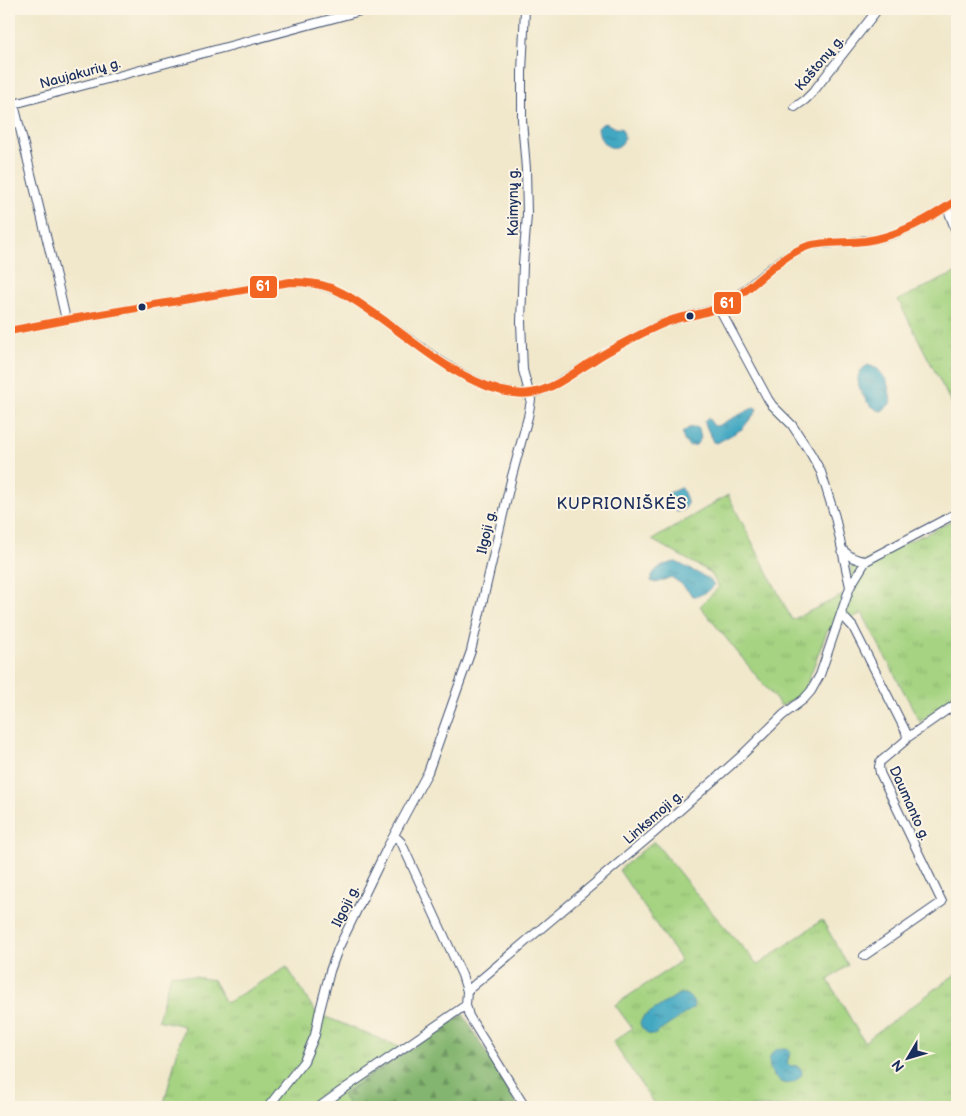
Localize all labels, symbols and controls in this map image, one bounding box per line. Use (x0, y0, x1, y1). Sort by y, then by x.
street label: Kaštonų g. (791, 32, 848, 94)
street label: Naujakurių g. (38, 54, 123, 92)
street label: Kaimynų g. (505, 167, 522, 236)
line badge: 61 (249, 275, 278, 299)
text: 61 (256, 278, 270, 295)
line badge: 61 (713, 291, 742, 315)
text: 61 (720, 295, 734, 312)
unlabelled marker (137, 302, 147, 312)
unlabelled marker (685, 311, 695, 321)
district label: KUPRIONIŠKĖS (557, 493, 687, 514)
street label: Ilgoji g. (473, 508, 500, 556)
street label: Daumanto g. (886, 763, 934, 843)
street label: Linksmoji g. (620, 787, 687, 848)
street label: Ilgoji g. (328, 882, 363, 930)
north arrow (884, 1034, 934, 1084)
text: N (888, 1056, 908, 1075)

